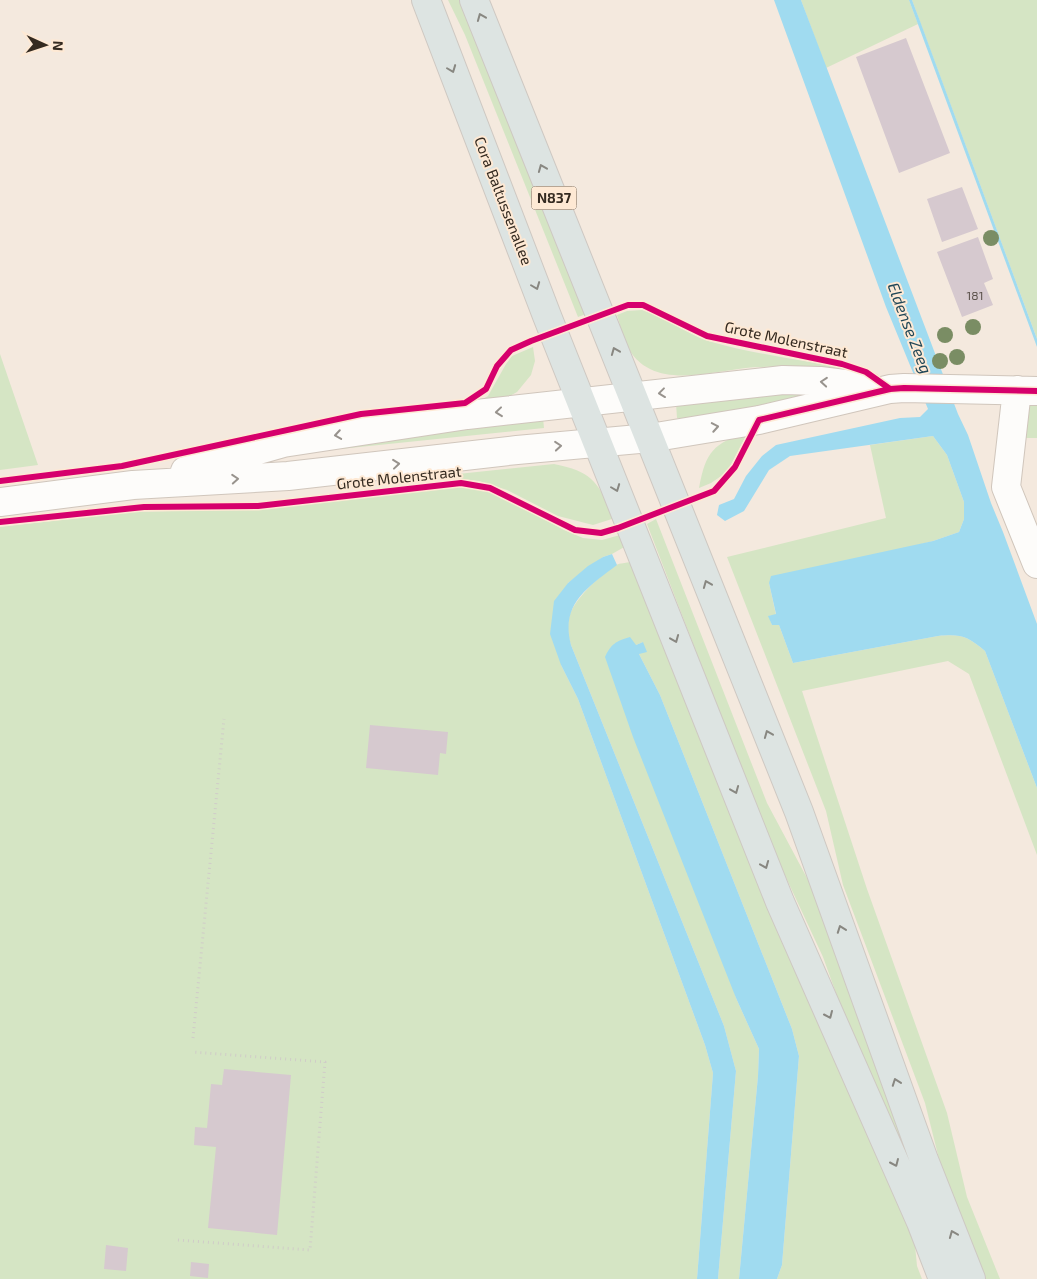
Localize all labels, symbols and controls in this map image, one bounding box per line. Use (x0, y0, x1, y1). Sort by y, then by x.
one-way arrow (477, 13, 488, 22)
north arrow (20, 20, 70, 70)
text: N (50, 40, 67, 51)
one-way arrow (446, 64, 457, 73)
street label: Cora Baltussenallee (471, 134, 537, 267)
one-way arrow (538, 164, 548, 173)
road number: N837 (532, 187, 576, 210)
water label: Eldense Zeeg (884, 280, 937, 376)
one-way arrow (530, 281, 540, 290)
house number: 181 (967, 288, 983, 302)
street label: Grote Molenstraat (723, 317, 850, 361)
one-way arrow (611, 347, 622, 356)
one-way arrow (820, 377, 828, 388)
one-way arrow (658, 387, 666, 398)
one-way arrow (495, 406, 503, 417)
one-way arrow (711, 423, 720, 433)
one-way arrow (334, 429, 343, 439)
one-way arrow (554, 441, 562, 452)
one-way arrow (393, 459, 401, 470)
street label: Grote Molenstraat (336, 461, 462, 493)
one-way arrow (231, 474, 239, 485)
one-way arrow (610, 483, 620, 492)
one-way arrow (703, 580, 714, 589)
one-way arrow (669, 634, 680, 643)
one-way arrow (764, 731, 774, 739)
one-way arrow (729, 786, 739, 794)
one-way arrow (759, 860, 769, 869)
one-way arrow (837, 925, 847, 933)
one-way arrow (822, 1010, 833, 1019)
one-way arrow (892, 1078, 902, 1086)
one-way arrow (888, 1158, 899, 1167)
one-way arrow (949, 1230, 959, 1239)

